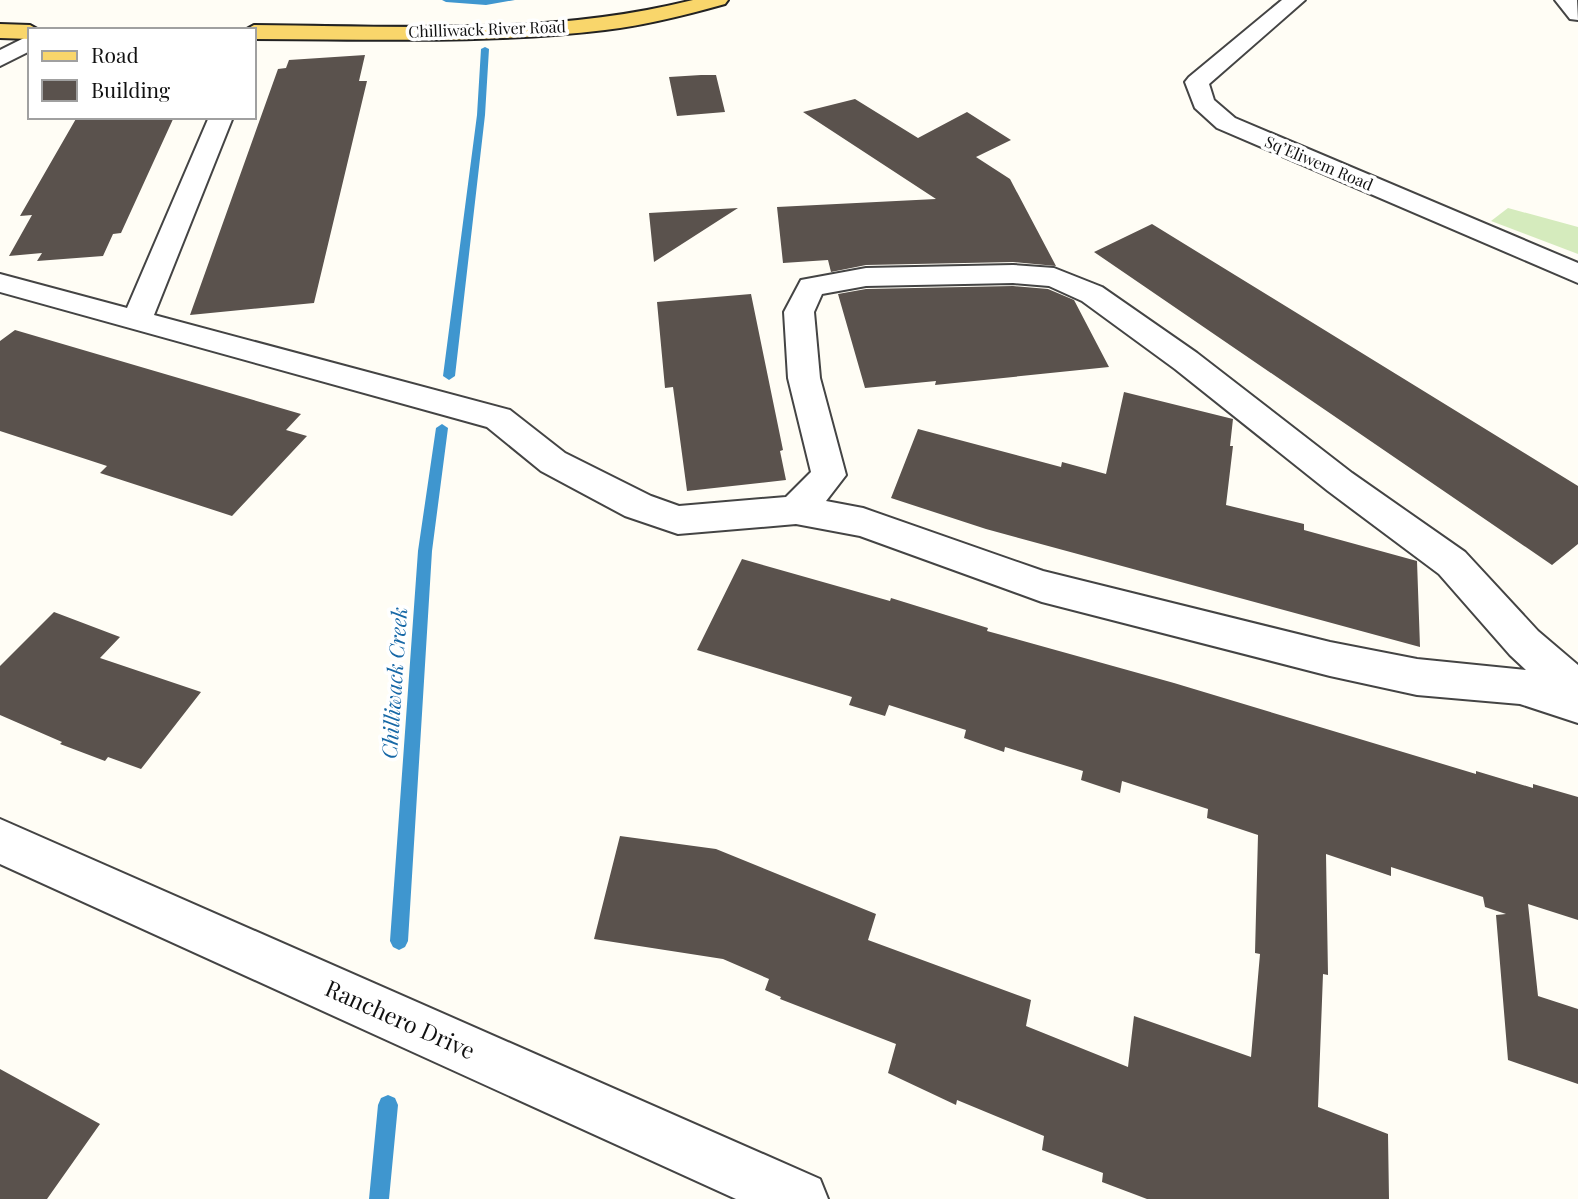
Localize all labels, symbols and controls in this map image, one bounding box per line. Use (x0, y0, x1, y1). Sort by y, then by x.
street label: Chilliwack River Road (408, 15, 566, 42)
legend (28, 28, 256, 119)
text: Road (91, 40, 139, 68)
text: Building (91, 75, 170, 103)
street label: Sq’Eliwem Road (1262, 130, 1376, 195)
water label: Chilliwack Creek (374, 606, 412, 760)
street label: Ranchero Drive (321, 972, 480, 1065)

